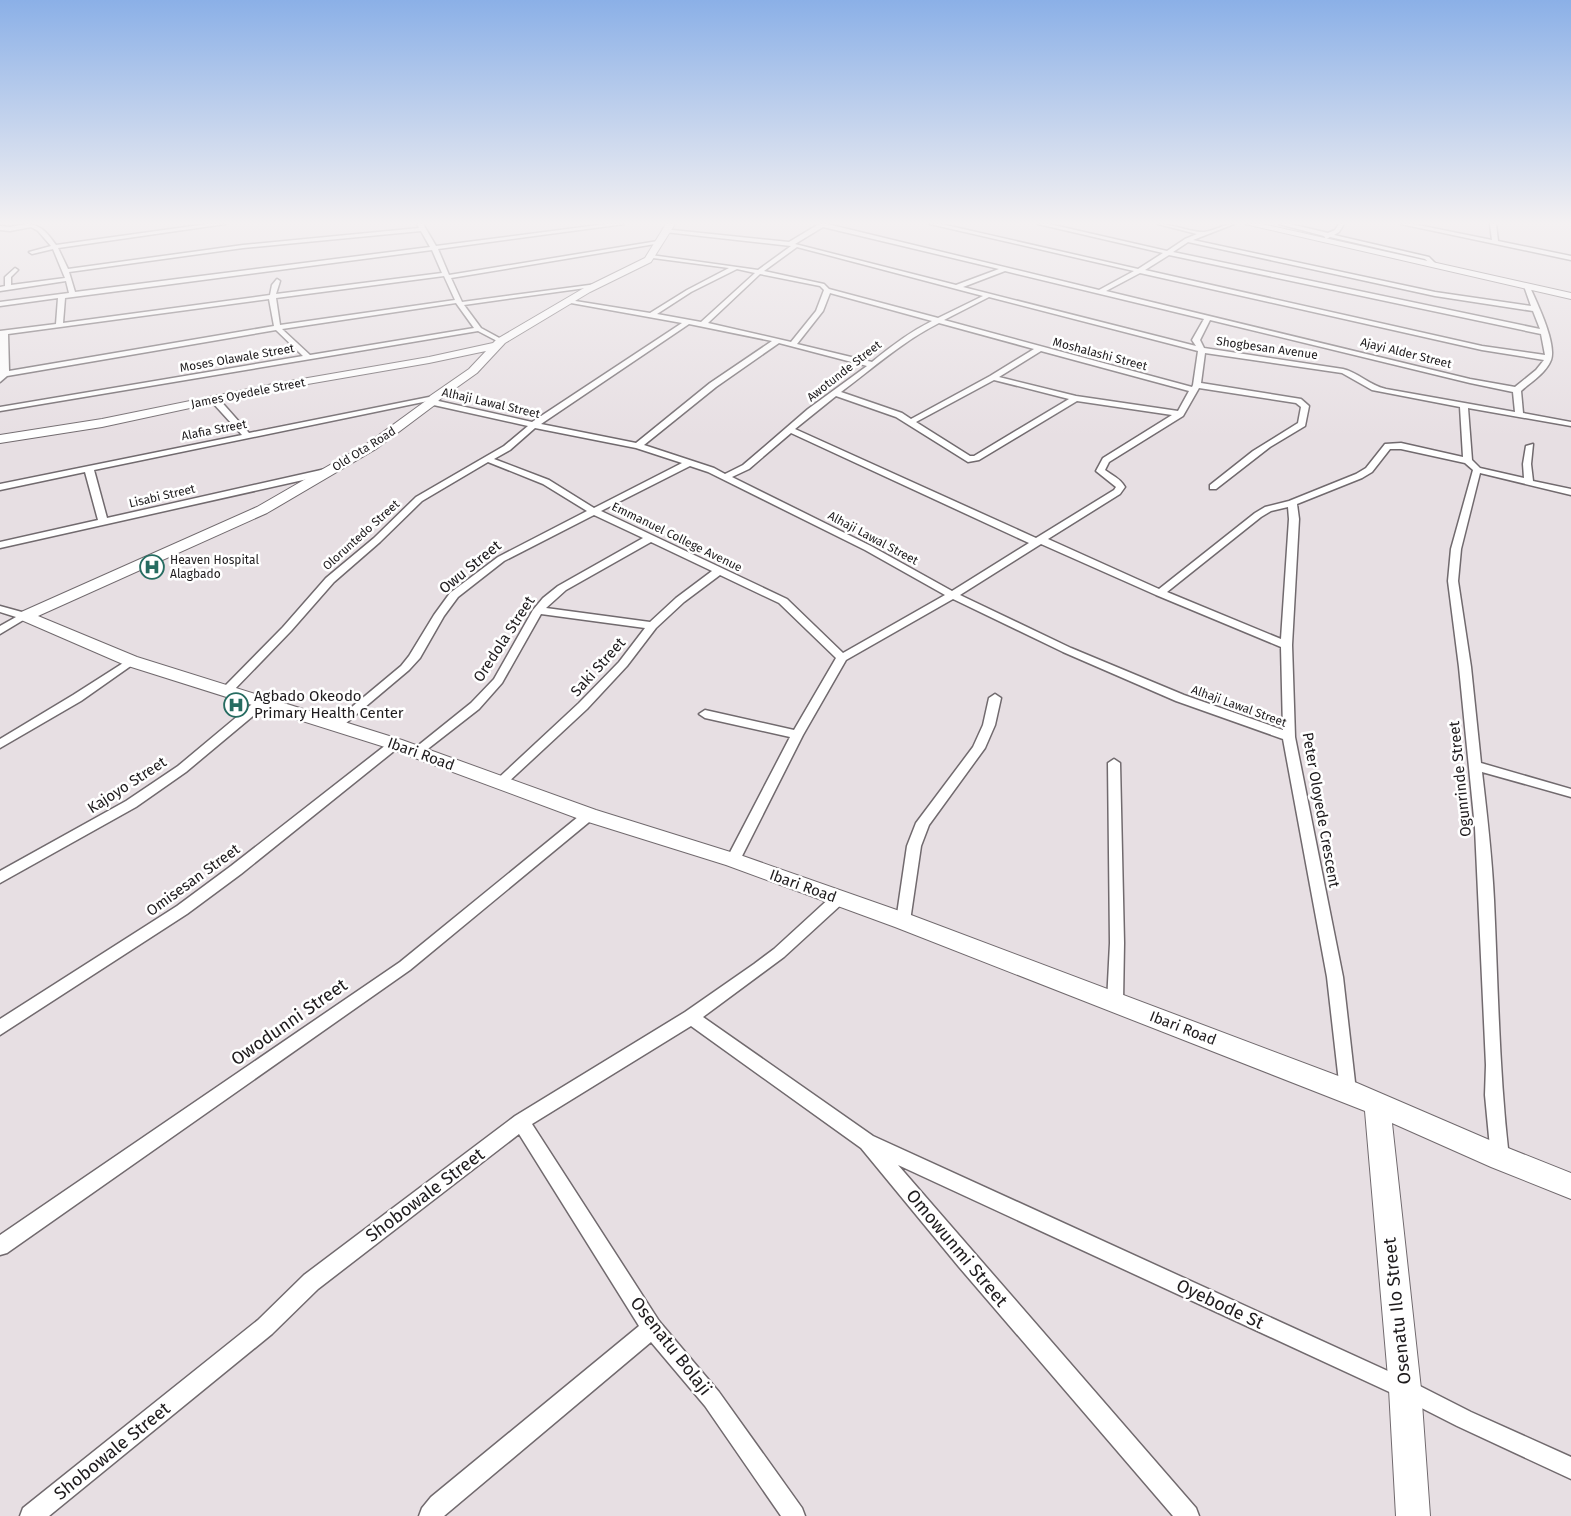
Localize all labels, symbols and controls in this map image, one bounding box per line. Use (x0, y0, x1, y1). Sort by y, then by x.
street label: Shogbesan Avenue (1215, 334, 1319, 362)
street label: Moshalashi Street (1051, 335, 1149, 373)
street label: Ajayi Alder Street (1359, 335, 1454, 371)
street label: Awotunde Street (804, 337, 884, 404)
street label: Moses Olawale Street (179, 341, 296, 375)
street label: James Oyedele Street (190, 375, 307, 411)
street label: Alhaji Lawal Street (441, 385, 542, 421)
street label: Alafia Street (180, 417, 248, 443)
street label: Old Ota Road (330, 424, 398, 474)
street label: Lisabi Street (127, 481, 197, 510)
street label: Oloruntedo Street (320, 497, 403, 573)
street label: Emmanuel College Avenue (610, 499, 744, 575)
street label: Alhaji Lawal Street (825, 508, 921, 568)
street label: Owu Street (435, 536, 505, 597)
place label: Heaven Hospital Alagbado (170, 553, 259, 581)
hospital icon: Heaven Hospital Alagbado (139, 554, 165, 580)
street label: Oredola Street (470, 592, 539, 685)
street label: Saki Street (567, 633, 629, 700)
street label: Alhaji Lawal Street (1190, 682, 1289, 730)
place label: Agbado Okeodo Primary Health Center (254, 687, 404, 722)
hospital icon: Agbado Okeodo Primary Health Center (223, 692, 249, 718)
street label: Ogunrinde Street (1445, 720, 1475, 838)
street label: Peter Oloyede Crescent (1298, 731, 1344, 890)
street label: Ibari Road (385, 734, 457, 774)
street label: Kajoyo Street (84, 753, 170, 817)
street label: Omisesan Street (143, 840, 244, 920)
street label: Ibari Road (767, 866, 839, 906)
street label: Owodunni Street (227, 973, 352, 1070)
street label: Ibari Road (1147, 1007, 1219, 1049)
street label: Shobowale Street (361, 1143, 489, 1247)
street label: Omowunmi Street (902, 1185, 1013, 1312)
street label: Osenatu Ilo Street (1378, 1236, 1416, 1385)
street label: Oyebode St (1173, 1274, 1268, 1334)
street label: Osenatu Bolaji (626, 1292, 716, 1400)
street label: Shobowale Street (50, 1397, 175, 1505)

